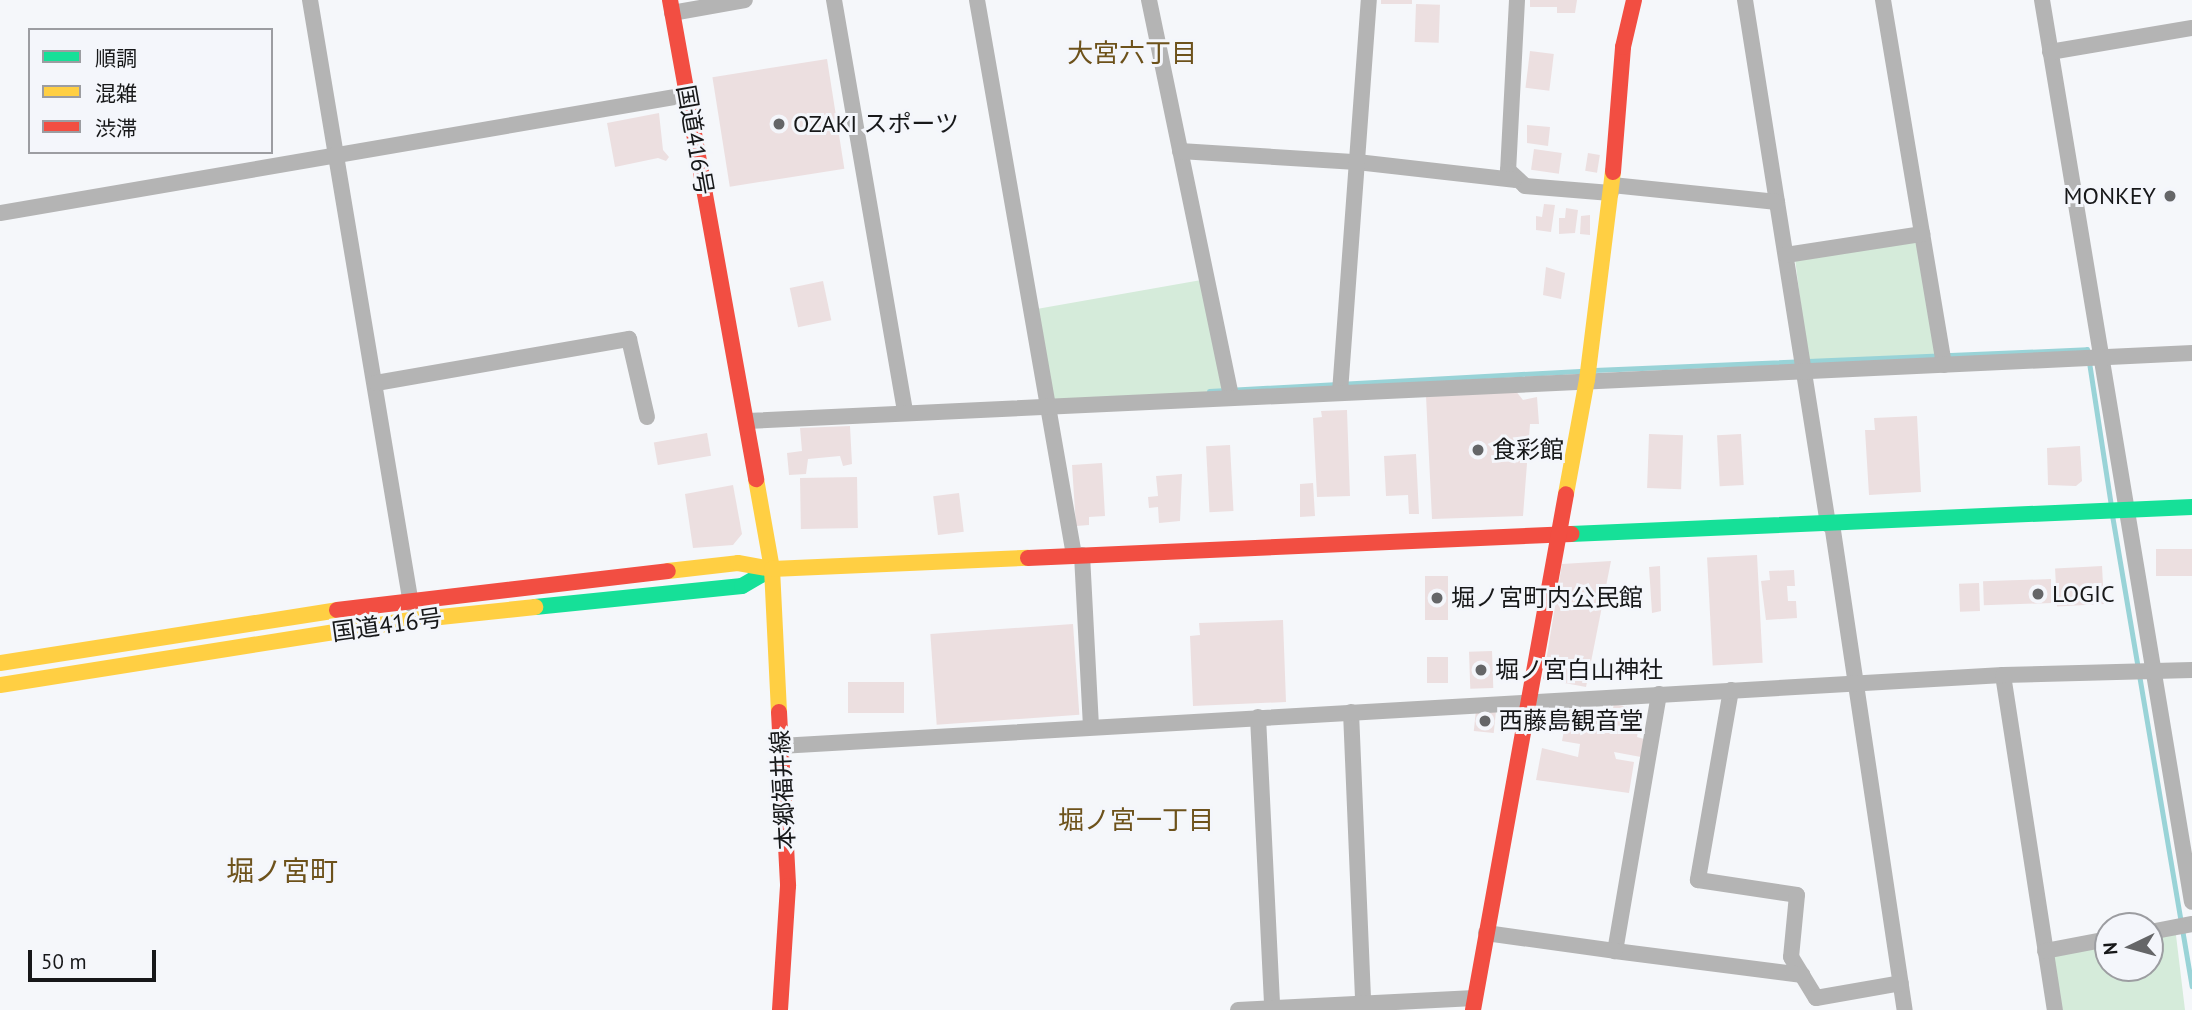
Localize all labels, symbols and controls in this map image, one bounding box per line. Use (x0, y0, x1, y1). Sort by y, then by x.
legend (28, 28, 273, 154)
district label: 大宮六丁目 (1067, 37, 1197, 69)
text: 順調 (95, 45, 137, 72)
text: 混雑 (95, 80, 137, 107)
street label: 国道416号 (671, 83, 719, 197)
place label: OZAKI スポーツ (793, 110, 960, 138)
text: 渋滞 (95, 115, 137, 142)
marker: OZAKI スポーツ (771, 116, 787, 132)
place label: MONKEY (2064, 182, 2156, 210)
marker: MONKEY (2162, 188, 2178, 204)
place label: 食彩館 (1492, 436, 1564, 464)
marker: 食彩館 (1470, 442, 1486, 458)
place label: LOGIC (2052, 580, 2115, 608)
place label: 堀ノ宮町内公民館 (1451, 584, 1643, 612)
marker: LOGIC (2030, 586, 2046, 602)
marker: 堀ノ宮町内公民館 (1429, 590, 1445, 606)
street label: 国道416号 (330, 603, 444, 647)
place label: 堀ノ宮白山神社 (1495, 656, 1663, 684)
marker: 堀ノ宮白山神社 (1473, 662, 1489, 678)
place label: 西藤島観音堂 (1499, 707, 1643, 735)
marker: 西藤島観音堂 (1477, 713, 1493, 729)
street label: 本郷福井線 (765, 729, 801, 851)
district label: 堀ノ宮一丁目 (1058, 804, 1214, 836)
district label: 堀ノ宮町 (226, 854, 338, 888)
north arrow (2094, 912, 2164, 982)
scale bar (32, 936, 159, 980)
text: N (2098, 941, 2123, 956)
text: 50 m (41, 948, 87, 975)

